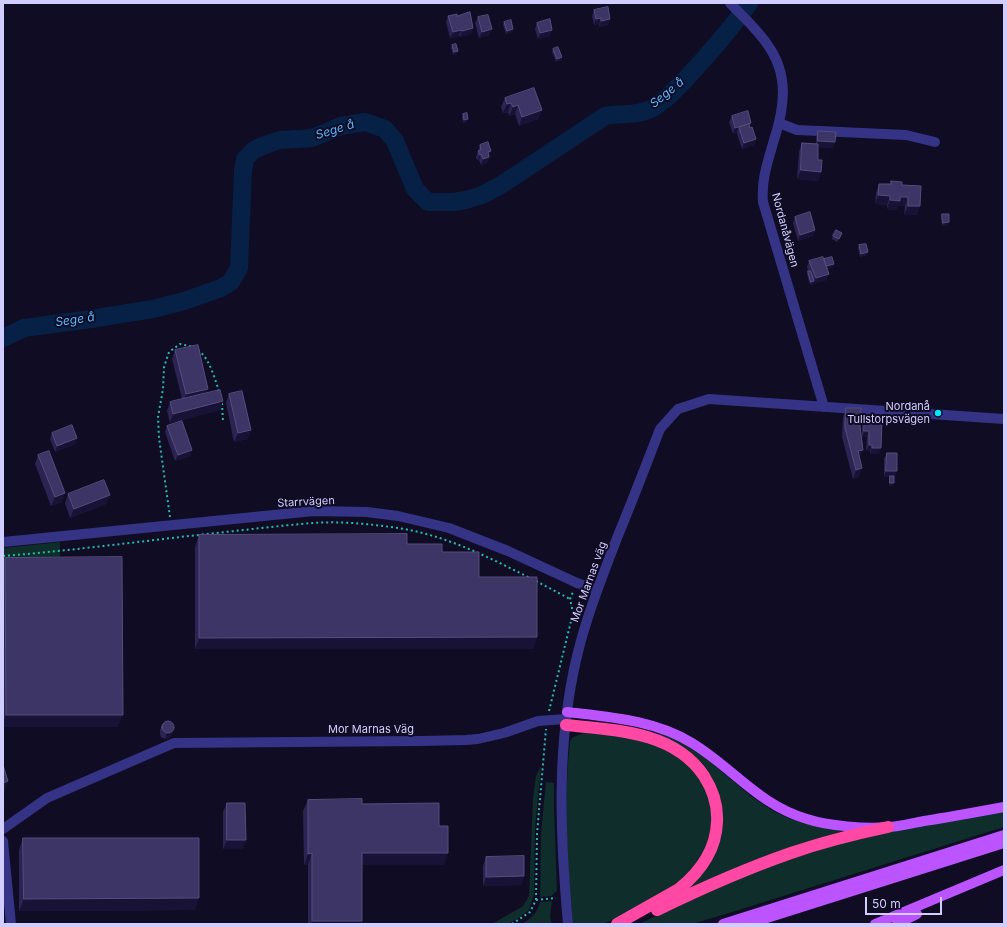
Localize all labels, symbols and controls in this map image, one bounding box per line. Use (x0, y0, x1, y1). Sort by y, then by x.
water label: Sege å (647, 75, 687, 111)
water label: Sege å (314, 117, 356, 143)
street label: Nordanåvägen (769, 191, 801, 269)
water label: Sege å (54, 310, 96, 330)
place label: Nordanå Tullstorpsvägen (847, 400, 930, 426)
marker: Nordanå Tullstorpsvägen (933, 408, 943, 418)
street label: Starrvägen (277, 494, 335, 510)
street label: Mor Marnas väg (568, 540, 610, 624)
street label: Mor Marnas Väg (328, 723, 414, 737)
scale bar (867, 889, 944, 915)
text: 50 m (872, 896, 901, 911)

